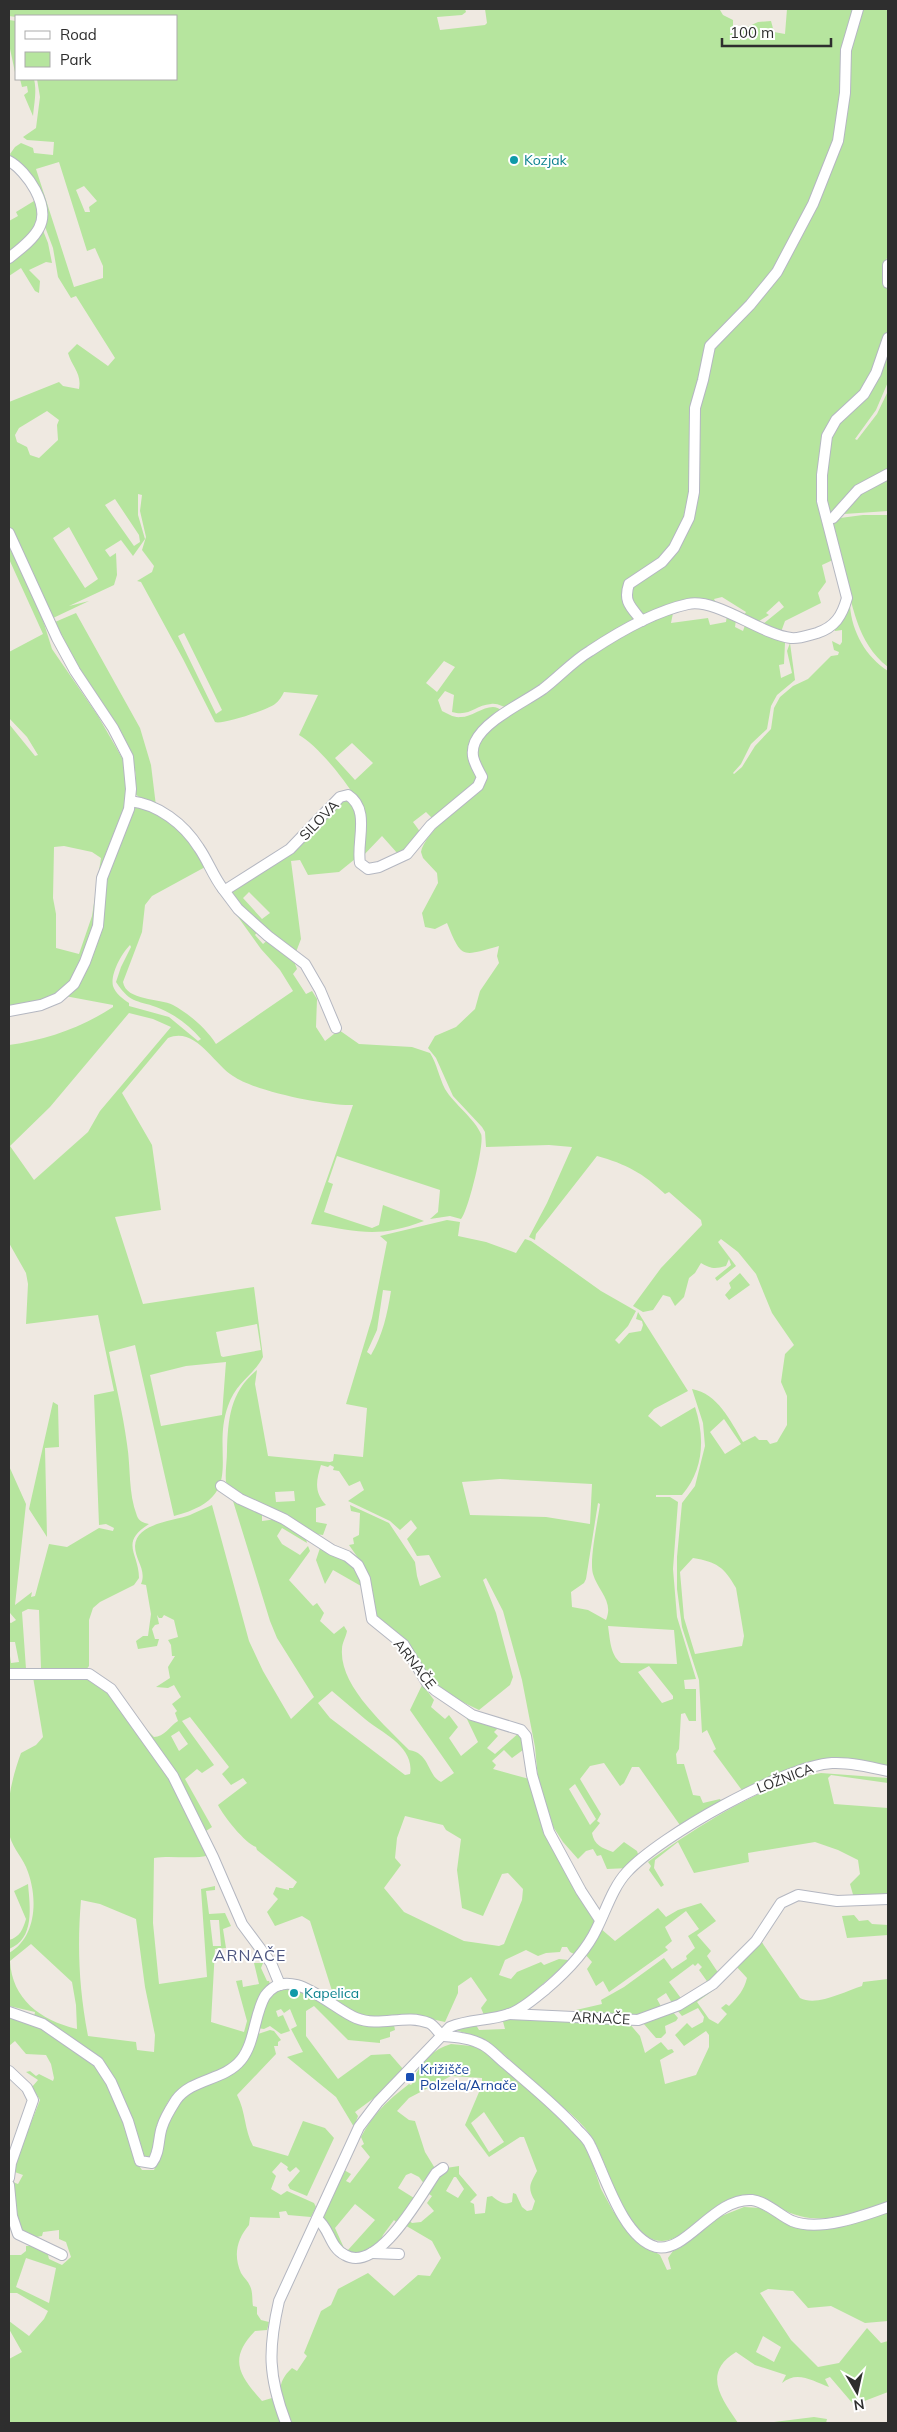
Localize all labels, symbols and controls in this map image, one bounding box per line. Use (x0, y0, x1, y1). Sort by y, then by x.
legend (15, 15, 178, 80)
scale bar (722, 15, 831, 47)
text: 100 m (730, 23, 774, 42)
text: Road (60, 25, 97, 44)
text: Park (60, 50, 92, 69)
place label: Kozjak (524, 151, 568, 169)
marker: Kozjak (508, 154, 520, 166)
street label: SILOVA (295, 795, 343, 844)
street label: ARNAČE (390, 1635, 440, 1693)
street label: LOŽNICA (754, 1759, 817, 1797)
district label: ARNAČE (214, 1945, 286, 1965)
place label: Kapelica (304, 1984, 359, 2002)
marker: Kapelica (288, 1987, 300, 1999)
street label: ARNAČE (571, 2007, 631, 2029)
place label: Križišče Polzela/Arnače (420, 2060, 517, 2094)
marker: Križišče Polzela/Arnače (404, 2071, 416, 2083)
north arrow (832, 2367, 882, 2417)
text: N (852, 2395, 866, 2415)

